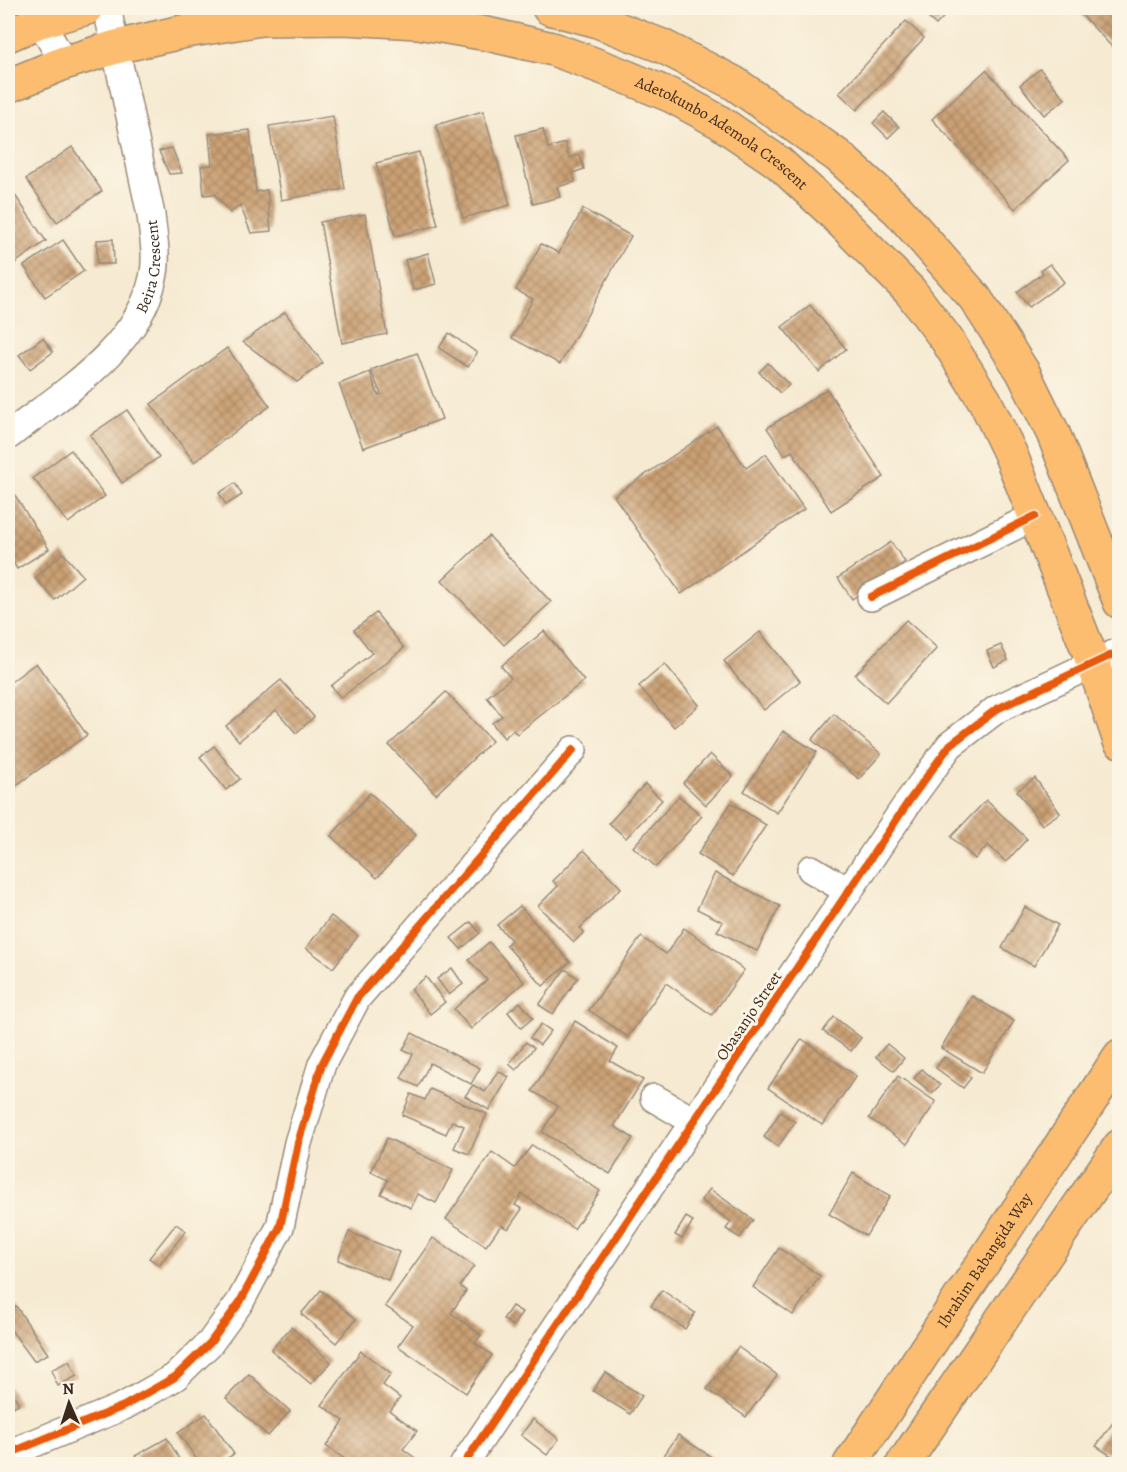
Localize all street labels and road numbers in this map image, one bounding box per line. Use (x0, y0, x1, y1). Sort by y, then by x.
street label: Adetokunbo Ademola Crescent (631, 71, 812, 195)
street label: Beira Crescent (131, 219, 166, 317)
street label: Obasanjo Street (711, 967, 787, 1065)
street label: Ibrahim Babangida Way (932, 1188, 1038, 1332)

